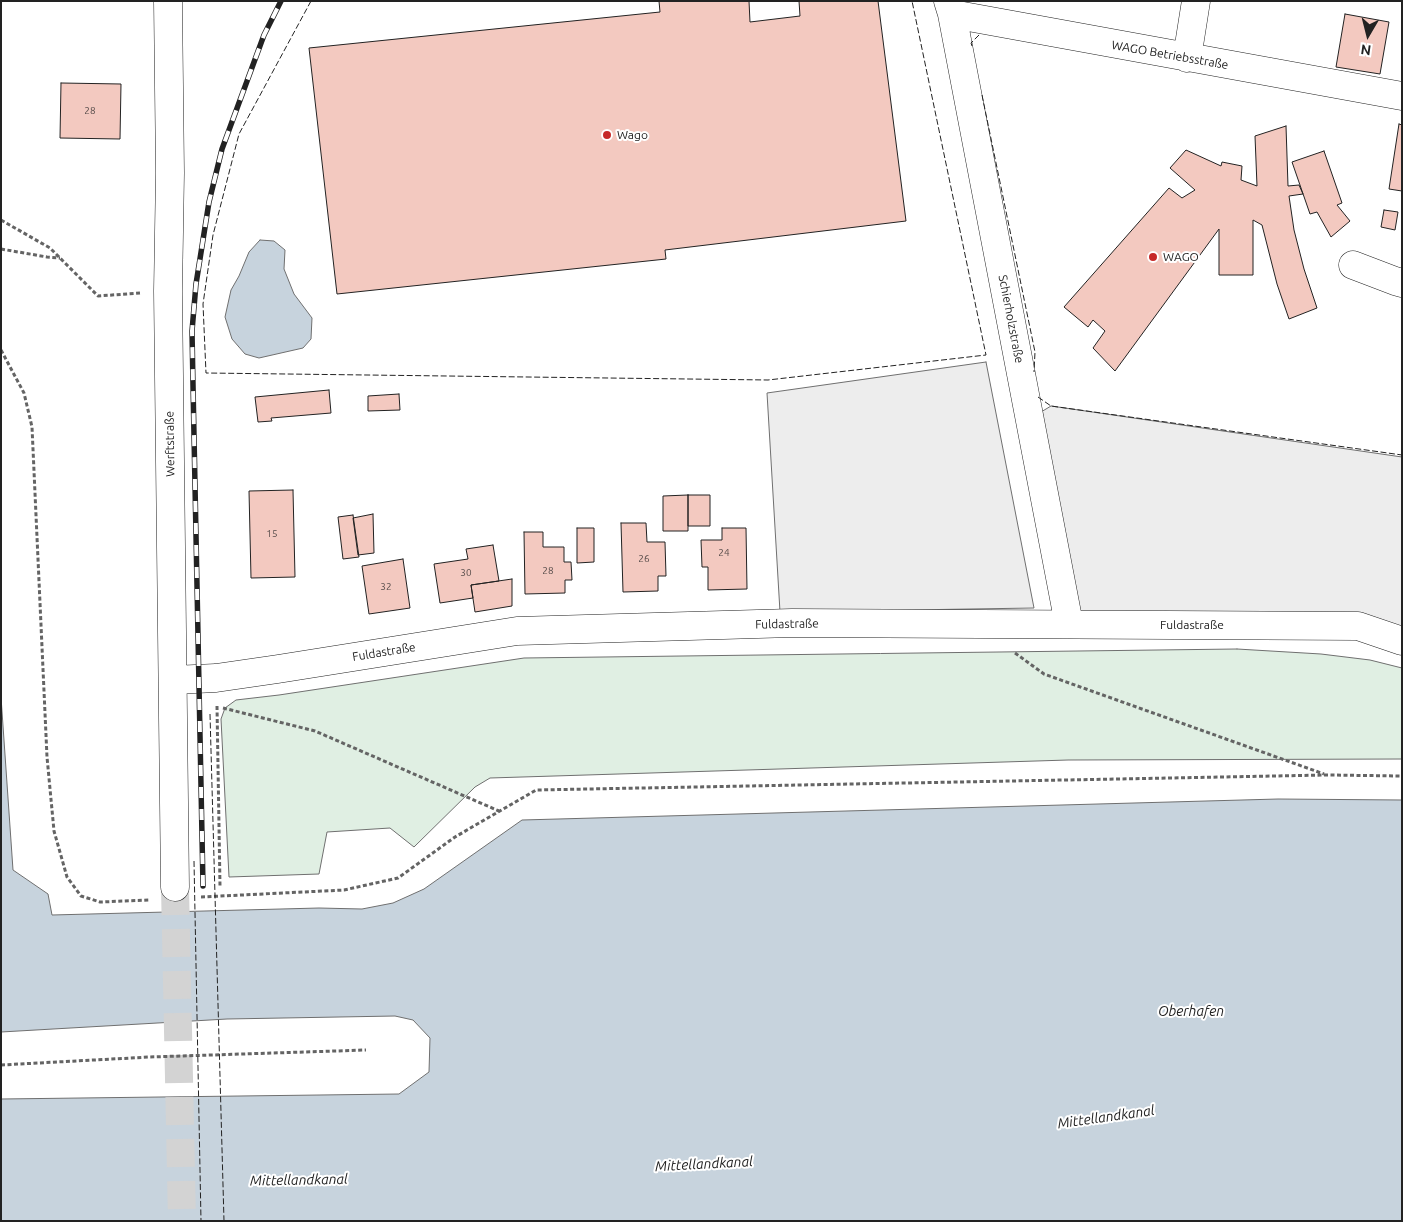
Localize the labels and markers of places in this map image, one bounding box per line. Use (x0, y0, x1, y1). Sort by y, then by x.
place label: Wago (617, 128, 648, 142)
marker: Wago (601, 129, 613, 141)
place label: WAGO (1163, 250, 1199, 264)
marker: WAGO (1147, 251, 1159, 263)

